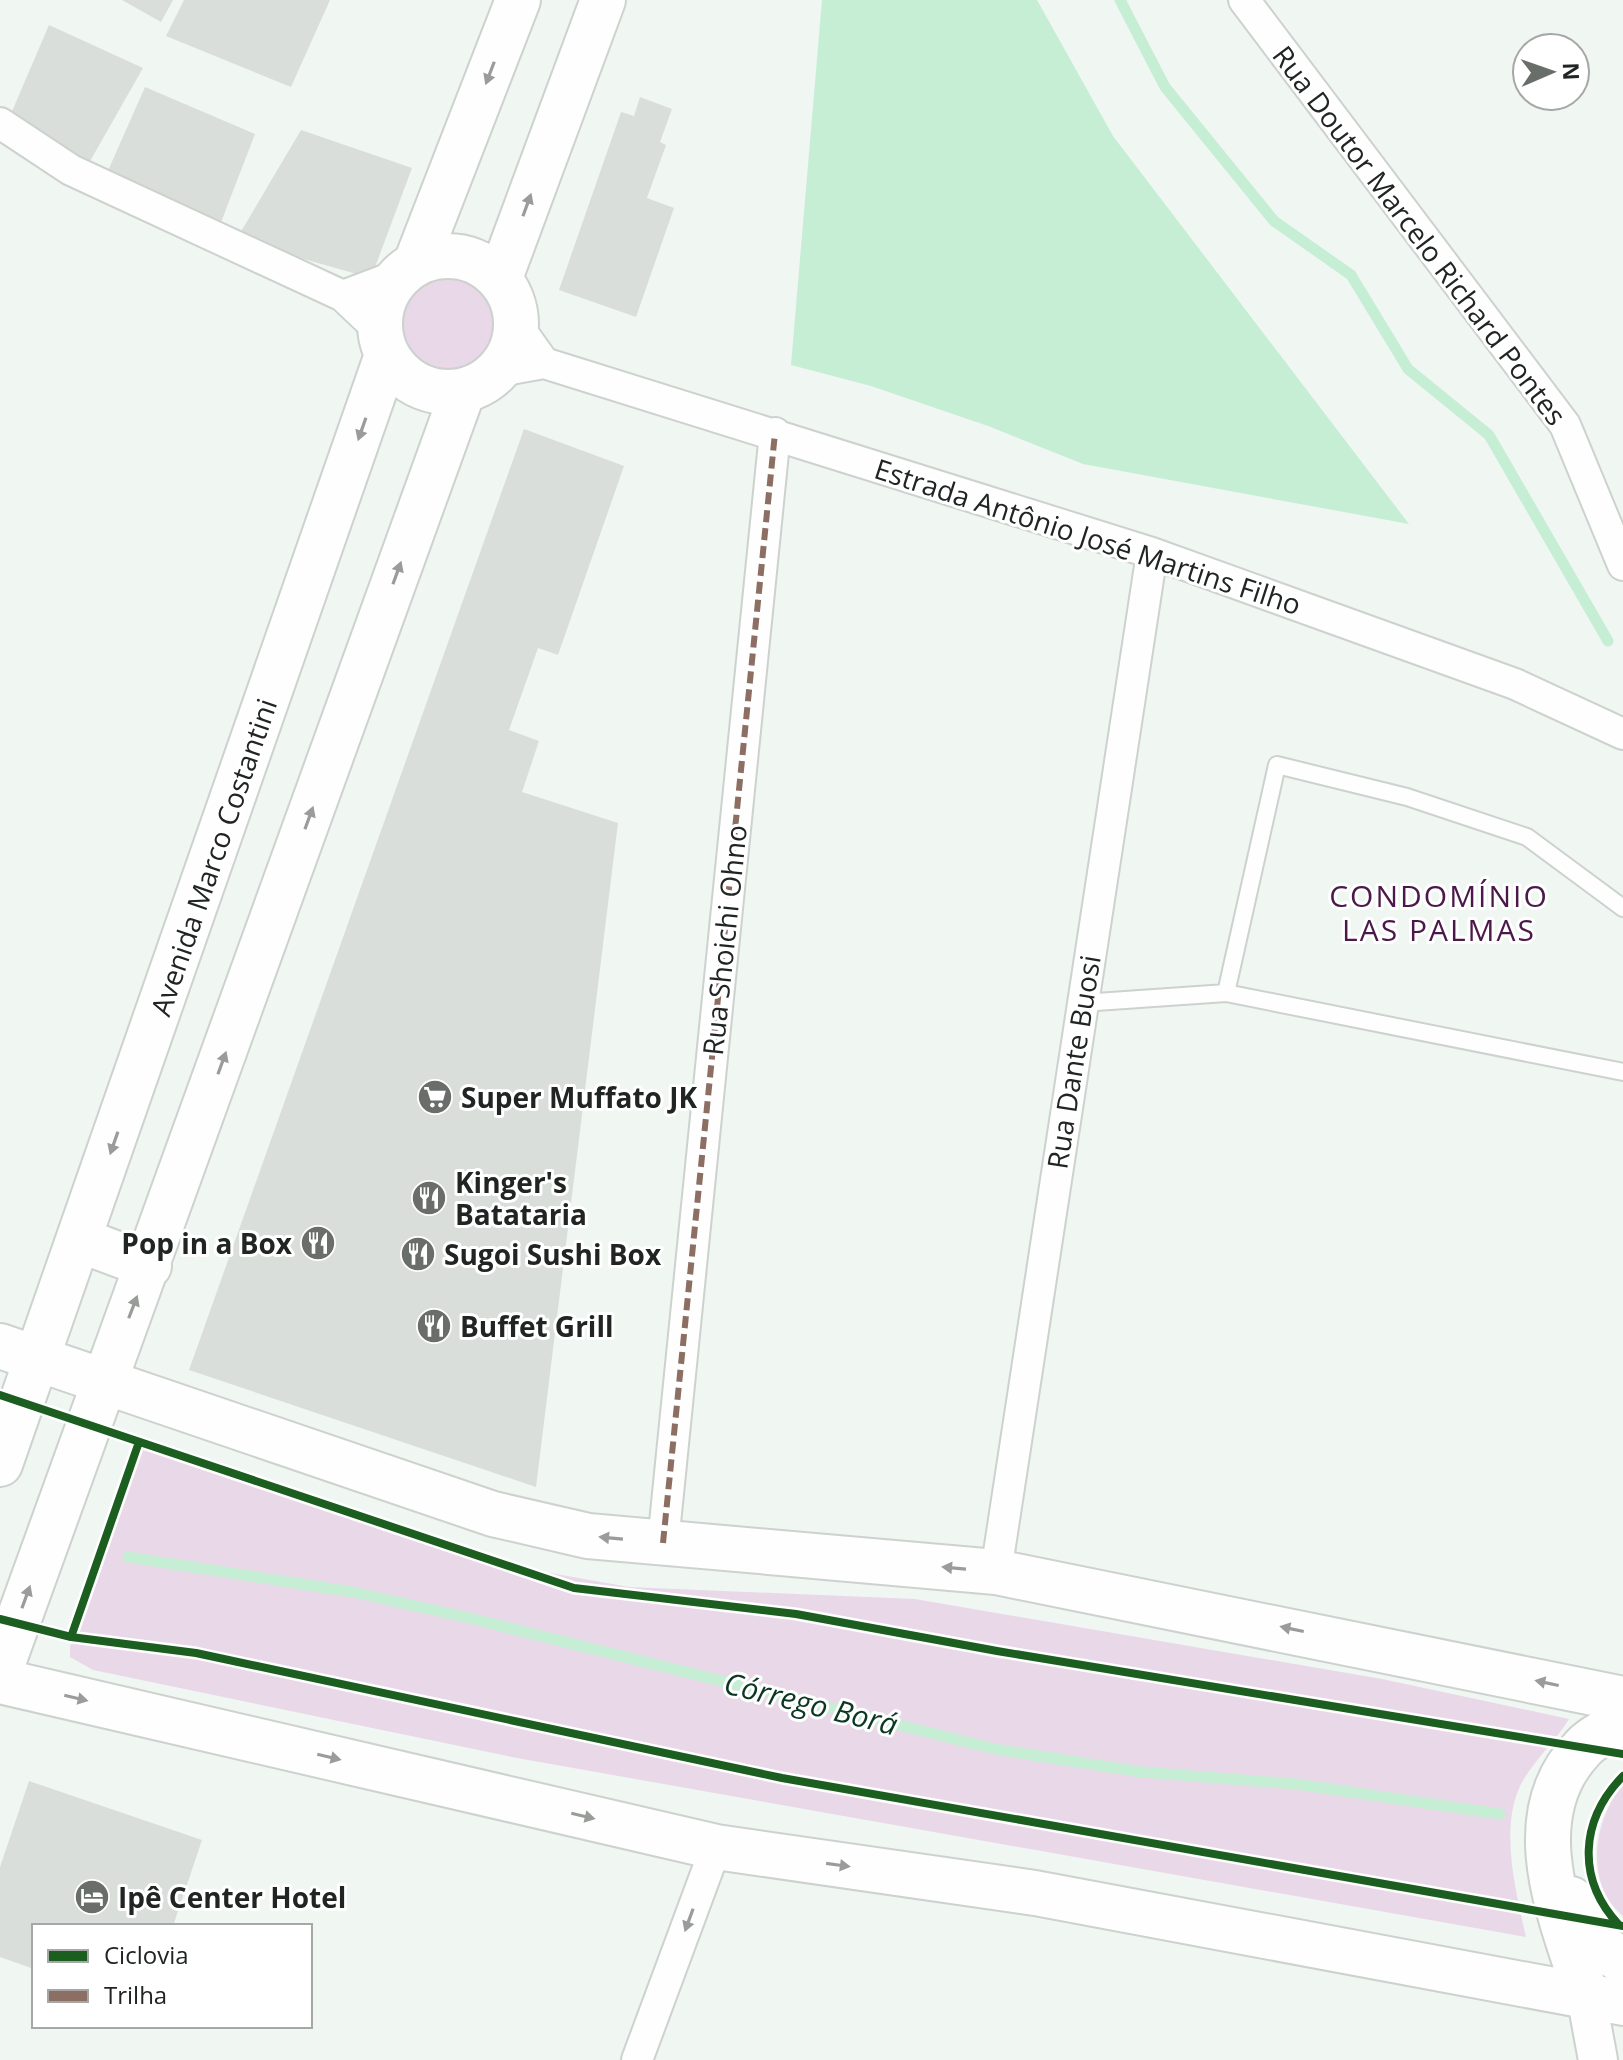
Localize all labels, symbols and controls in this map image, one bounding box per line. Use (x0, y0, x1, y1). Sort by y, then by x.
north arrow (1511, 32, 1591, 112)
street label: Rua Doutor Marcelo Richard Pontes (1265, 38, 1575, 432)
one-way arrow (483, 61, 496, 85)
text: N (1557, 62, 1587, 81)
one-way arrow (521, 193, 534, 217)
one-way arrow (355, 417, 367, 441)
street label: Estrada Antônio José Martins Filho (870, 449, 1306, 623)
one-way arrow (392, 561, 404, 585)
street label: Avenida Marco Costantini (141, 693, 285, 1021)
one-way arrow (304, 806, 316, 830)
street label: Rua Shoichi Ohno (693, 823, 755, 1057)
district label: CONDOMÍNIO LAS PALMAS (1329, 875, 1549, 950)
street label: Rua Dante Buosi (1037, 952, 1109, 1172)
one-way arrow (216, 1050, 228, 1074)
supermarket icon: Super Muffato JK (416, 1078, 454, 1116)
place label: Super Muffato JK (461, 1078, 697, 1116)
one-way arrow (107, 1131, 119, 1155)
place label: Kinger's Batataria (455, 1163, 587, 1233)
restaurant icon: Kinger's Batataria (410, 1179, 448, 1217)
place label: Pop in a Box (121, 1224, 293, 1262)
restaurant icon: Pop in a Box (299, 1224, 337, 1262)
restaurant icon: Sugoi Sushi Box (399, 1235, 437, 1273)
place label: Sugoi Sushi Box (444, 1235, 662, 1273)
one-way arrow (127, 1295, 140, 1319)
restaurant icon: Buffet Grill (415, 1307, 453, 1345)
place label: Buffet Grill (460, 1307, 613, 1345)
one-way arrow (598, 1531, 623, 1544)
one-way arrow (941, 1562, 966, 1575)
one-way arrow (20, 1585, 32, 1609)
one-way arrow (1280, 1623, 1305, 1635)
water label: Córrego Borá (720, 1662, 902, 1744)
one-way arrow (1534, 1676, 1559, 1689)
one-way arrow (64, 1692, 89, 1705)
one-way arrow (317, 1751, 342, 1763)
one-way arrow (570, 1810, 595, 1823)
one-way arrow (826, 1859, 851, 1872)
hotel icon: Ipê Center Hotel (73, 1878, 111, 1916)
place label: Ipê Center Hotel (118, 1878, 346, 1916)
one-way arrow (682, 1909, 694, 1933)
legend (32, 1924, 312, 2028)
text: Ciclovia (104, 1938, 189, 1971)
text: Trilha (104, 1978, 167, 2011)

